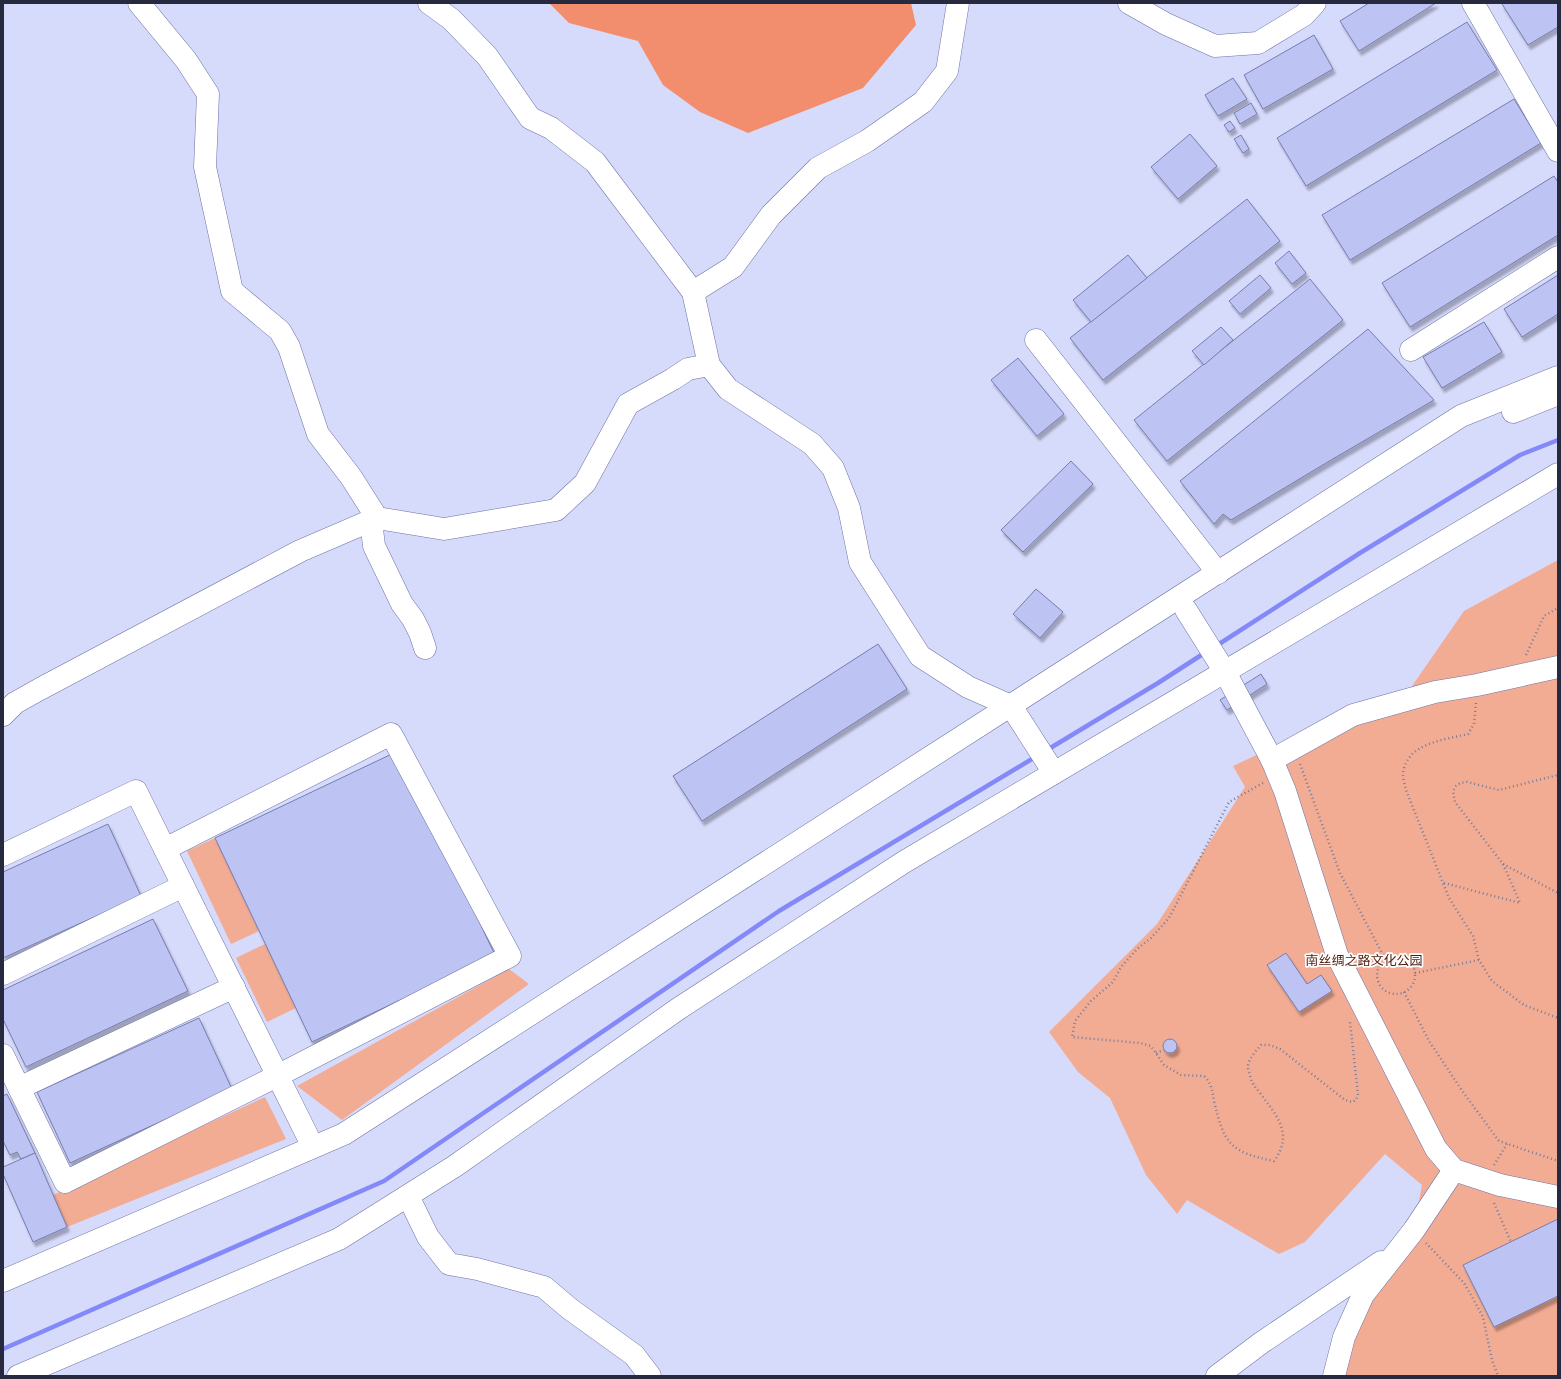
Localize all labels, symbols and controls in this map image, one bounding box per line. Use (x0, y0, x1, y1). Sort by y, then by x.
park label: 南丝绸之路文化公园 (1305, 953, 1423, 968)

